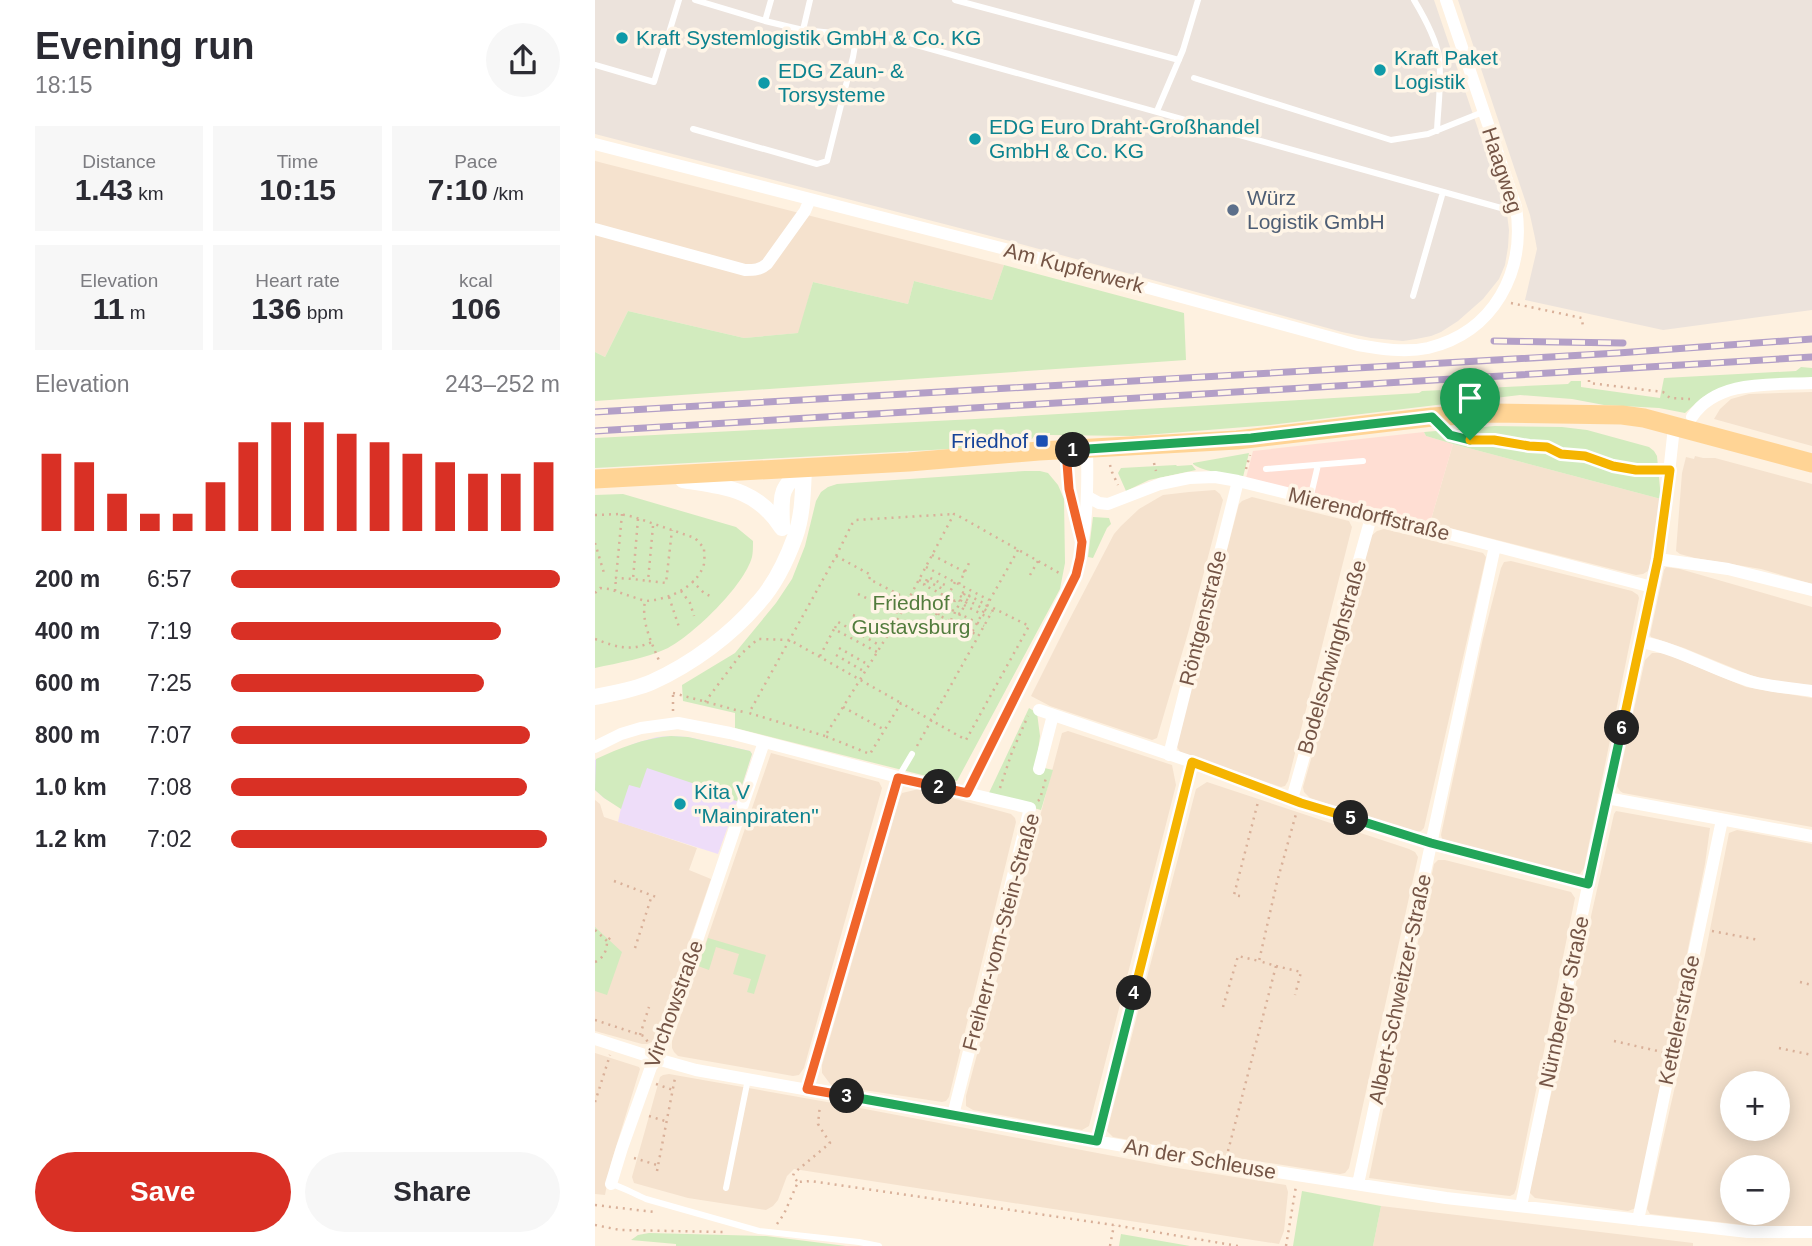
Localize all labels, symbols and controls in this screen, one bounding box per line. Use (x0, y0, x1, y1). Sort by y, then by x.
button: share (486, 23, 560, 97)
text: Evening run (35, 25, 255, 67)
place label: Kraft Systemlogistik GmbH & Co. KG (636, 26, 981, 49)
marker: Kraft Systemlogistik GmbH & Co. KG (614, 30, 630, 46)
place label: Kraft Paket Logistik (1394, 46, 1498, 93)
place label: EDG Zaun- & Torsysteme (778, 59, 904, 106)
marker: Kraft Paket Logistik (1372, 62, 1388, 78)
text: 18:15 (35, 72, 93, 98)
marker: EDG Zaun- & Torsysteme (756, 75, 772, 91)
place label: EDG Euro Draht-Großhandel GmbH & Co. KG (989, 115, 1260, 162)
street label: Haagweg (1478, 124, 1527, 216)
marker: EDG Euro Draht-Großhandel GmbH & Co. KG (967, 131, 983, 147)
text: Distance (82, 151, 156, 172)
text: Time (277, 151, 318, 172)
text: Pace (454, 151, 497, 172)
text: 1.43 (75, 173, 133, 206)
text: 10:15 (259, 173, 336, 206)
text: 7:10 (428, 173, 488, 206)
text: km (133, 183, 164, 204)
text: /km (488, 183, 524, 204)
place label: Würz Logistik GmbH (1247, 186, 1385, 233)
marker: Würz Logistik GmbH (1225, 202, 1241, 218)
street label: Am Kupferwerk (1002, 238, 1147, 297)
text: Elevation (80, 270, 158, 291)
text: Heart rate (255, 270, 340, 291)
text: kcal (459, 270, 493, 291)
text: 11 (93, 292, 124, 325)
text: 136 (251, 292, 301, 325)
text: 106 (451, 292, 501, 325)
text: m (124, 302, 146, 323)
text: bpm (301, 302, 344, 323)
pin (1440, 368, 1500, 440)
text: Elevation (35, 371, 130, 397)
text: 243–252 m (445, 371, 560, 397)
icon: arrive (1451, 379, 1489, 417)
place label: Friedhof (951, 429, 1028, 452)
marker: Friedhof (1034, 433, 1050, 449)
pin: 1 (1056, 433, 1091, 468)
text: 1 (1067, 439, 1078, 460)
street label: Mierendorffstraße (1286, 482, 1452, 545)
street label: Röntgenstraße (1175, 548, 1230, 688)
street label: Bodelschwinghstraße (1293, 557, 1370, 757)
text: 200 m (35, 566, 100, 592)
text: 6:57 (147, 566, 192, 592)
park label: Friedhof Gustavsburg (851, 591, 971, 638)
text: 400 m (35, 618, 100, 644)
text: 7:19 (147, 618, 192, 644)
text: 600 m (35, 670, 100, 696)
text: 7:25 (147, 670, 192, 696)
pin: 6 (1605, 710, 1639, 746)
text: 6 (1616, 717, 1627, 738)
text: 800 m (35, 722, 100, 748)
text: 7:07 (147, 722, 192, 748)
pin: 2 (921, 770, 957, 804)
text: 1.0 km (35, 774, 107, 800)
text: 7:08 (147, 774, 192, 800)
text: 2 (933, 776, 944, 797)
place label: Kita V "Mainpiraten" (694, 780, 819, 827)
marker: Kita V "Mainpiraten" (672, 796, 688, 812)
pin: 5 (1333, 800, 1369, 836)
text: 5 (1345, 807, 1356, 828)
street label: Freiherr-vom-Stein-Straße (958, 811, 1043, 1053)
text: 1.2 km (35, 826, 107, 852)
text: 7:02 (147, 826, 192, 852)
street label: Albert-Schweitzer-Straße (1364, 872, 1435, 1106)
street label: Nürnberger Straße (1534, 914, 1593, 1090)
street label: Virchowstraße (640, 937, 707, 1071)
street label: Kettelerstraße (1654, 953, 1703, 1087)
pin: 4 (1117, 976, 1151, 1010)
text: 4 (1128, 982, 1139, 1003)
map controls (1720, 1071, 1790, 1225)
button: + (1720, 1071, 1790, 1141)
pin: 3 (829, 1078, 865, 1114)
text: 3 (841, 1085, 852, 1106)
street label: An der Schleuse (1122, 1134, 1278, 1183)
button: Save (35, 1152, 291, 1232)
button: Share (305, 1152, 560, 1232)
button: − (1720, 1155, 1790, 1225)

